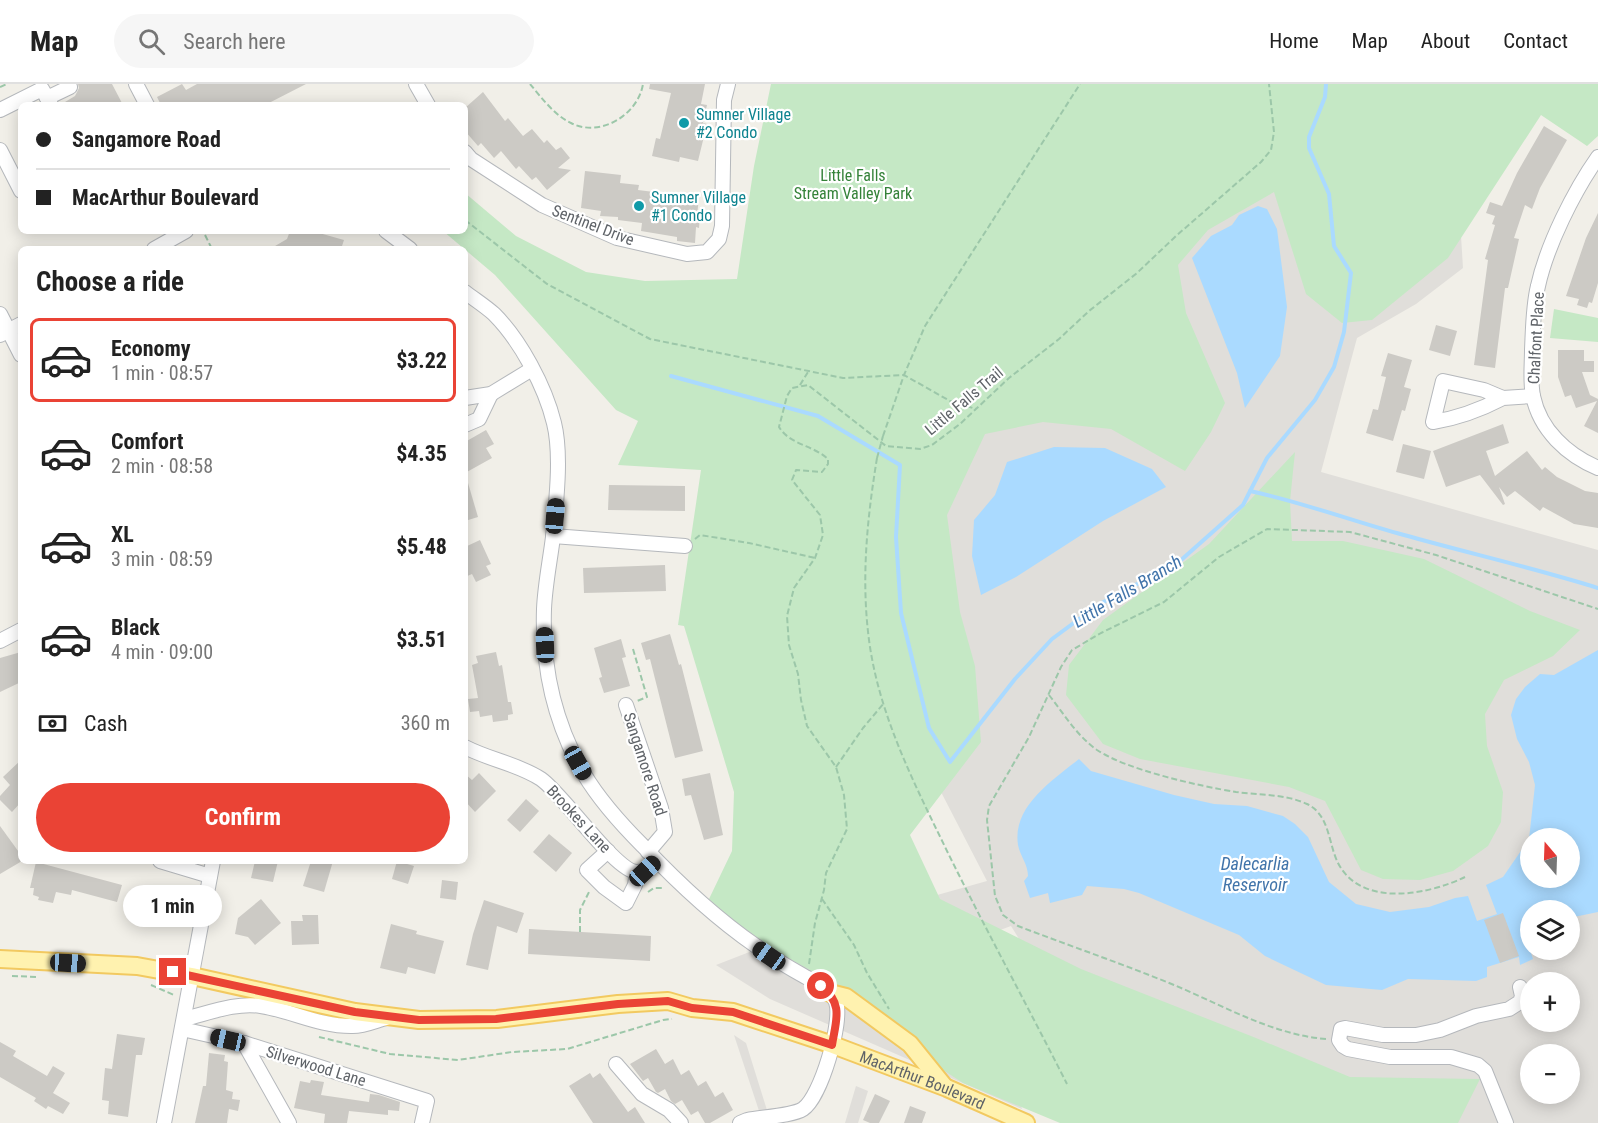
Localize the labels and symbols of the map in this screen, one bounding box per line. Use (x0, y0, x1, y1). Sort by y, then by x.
place label: Sumner Village #2 Condo (696, 105, 791, 142)
marker: Sumner Village #2 Condo (677, 116, 691, 130)
park label: Little Falls Stream Valley Park (794, 166, 913, 203)
place label: Sumner Village #1 Condo (651, 188, 746, 225)
marker: Sumner Village #1 Condo (632, 199, 646, 213)
street label: Sentinel Drive (549, 201, 637, 249)
street label: Chalfont Place (1524, 291, 1548, 385)
street label: Little Falls Trail (921, 363, 1007, 439)
car (544, 497, 566, 535)
water label: Little Falls Branch (1069, 550, 1185, 632)
car (535, 627, 555, 663)
street label: Sangamore Road (619, 710, 671, 818)
car (561, 743, 595, 783)
street label: Brookes Lane (543, 781, 615, 857)
north arrow (1520, 828, 1580, 888)
car (626, 852, 664, 890)
water label: Dalecarlia Reservoir (1221, 853, 1289, 895)
callout: 1 min (124, 885, 222, 927)
car (749, 938, 789, 974)
car (50, 953, 86, 973)
route end (159, 958, 186, 985)
route start (807, 972, 834, 999)
car (208, 1027, 248, 1053)
street label: Silverwood Lane (264, 1042, 368, 1090)
street label: MacArthur Boulevard (857, 1047, 988, 1113)

